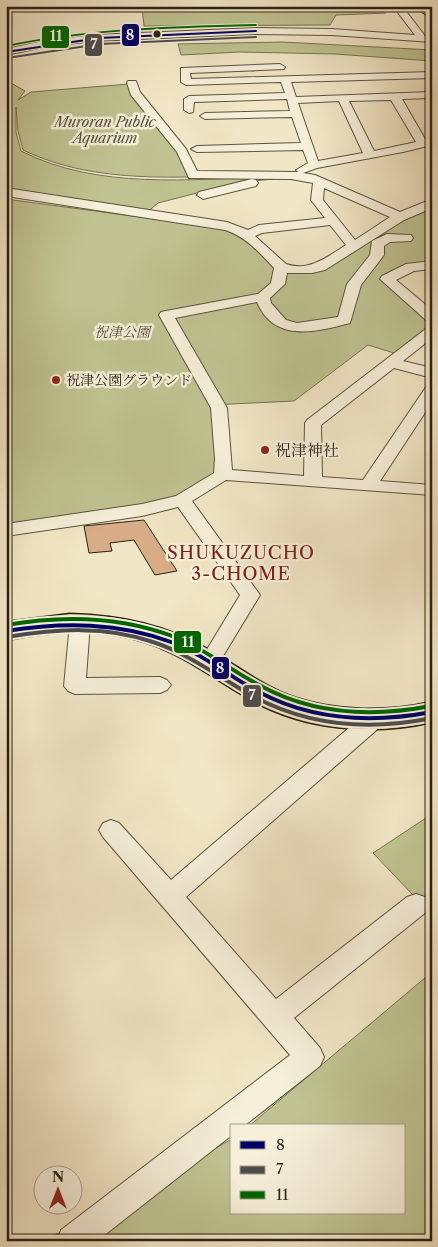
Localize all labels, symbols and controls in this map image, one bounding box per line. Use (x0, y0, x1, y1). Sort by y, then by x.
line badge: 8 (121, 23, 140, 47)
line badge: 11 (41, 25, 70, 49)
text: 8 (126, 26, 134, 44)
text: 11 (50, 27, 63, 45)
unlabelled marker (152, 29, 162, 39)
line badge: 7 (84, 33, 103, 57)
text: 7 (90, 35, 98, 53)
park label: Muroran Public Aquarium (52, 113, 157, 147)
park label: 祝津公園 (94, 323, 152, 341)
place label: 祝津公園グラウンド (66, 371, 192, 389)
marker: 祝津公園グラウンド (50, 374, 62, 386)
place label: 祝津神社 (275, 440, 339, 460)
marker: 祝津神社 (259, 444, 271, 456)
district label: SHUKUZUCHO 3-CHOME (167, 542, 315, 585)
line badge: 11 (173, 630, 202, 654)
text: 11 (182, 633, 195, 651)
line badge: 8 (211, 656, 230, 680)
text: 8 (216, 659, 224, 677)
line badge: 7 (242, 684, 262, 708)
text: 7 (248, 686, 256, 704)
legend (230, 1124, 406, 1214)
text: 8 (276, 1135, 285, 1154)
text: 7 (276, 1159, 284, 1178)
north arrow (32, 1164, 82, 1214)
text: N (52, 1168, 64, 1186)
text: 11 (276, 1185, 289, 1204)

